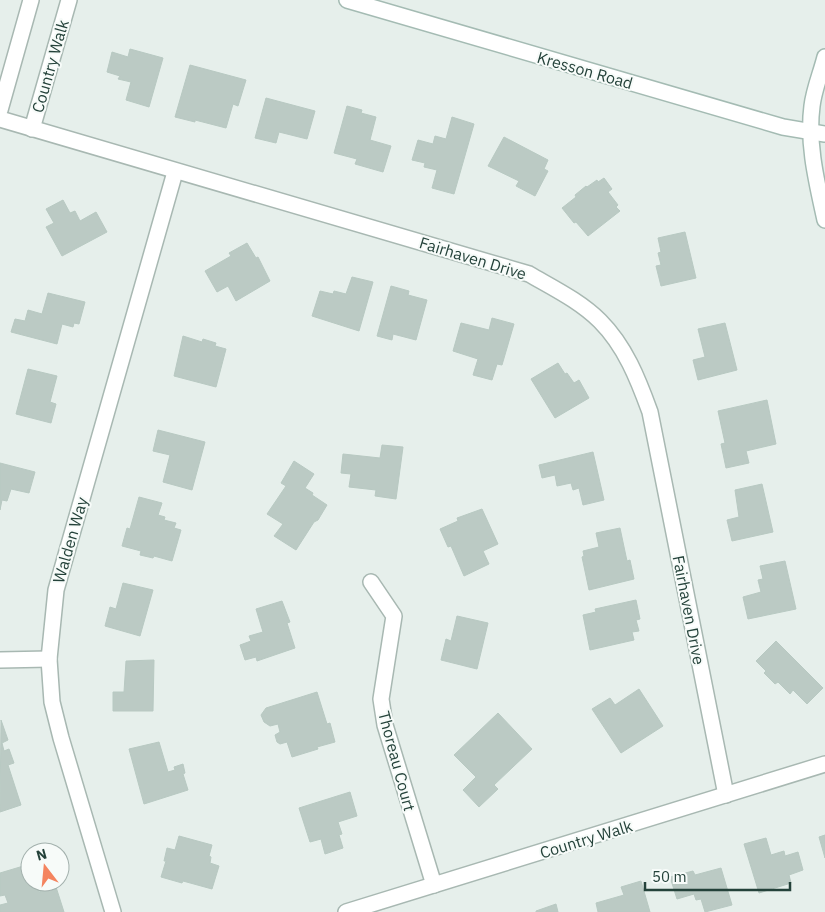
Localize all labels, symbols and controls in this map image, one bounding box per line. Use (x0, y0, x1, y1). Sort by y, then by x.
street label: Country Walk (27, 17, 73, 115)
street label: Kresson Road (535, 47, 635, 93)
street label: Fairhaven Drive (417, 232, 529, 284)
street label: Walden Way (48, 495, 92, 585)
street label: Fairhaven Drive (669, 554, 709, 666)
street label: Thoreau Court (374, 709, 420, 813)
street label: Country Walk (537, 815, 635, 863)
north arrow (20, 842, 70, 892)
text: N (34, 844, 49, 865)
scale bar (645, 860, 790, 892)
text: 50 m (652, 867, 687, 886)

